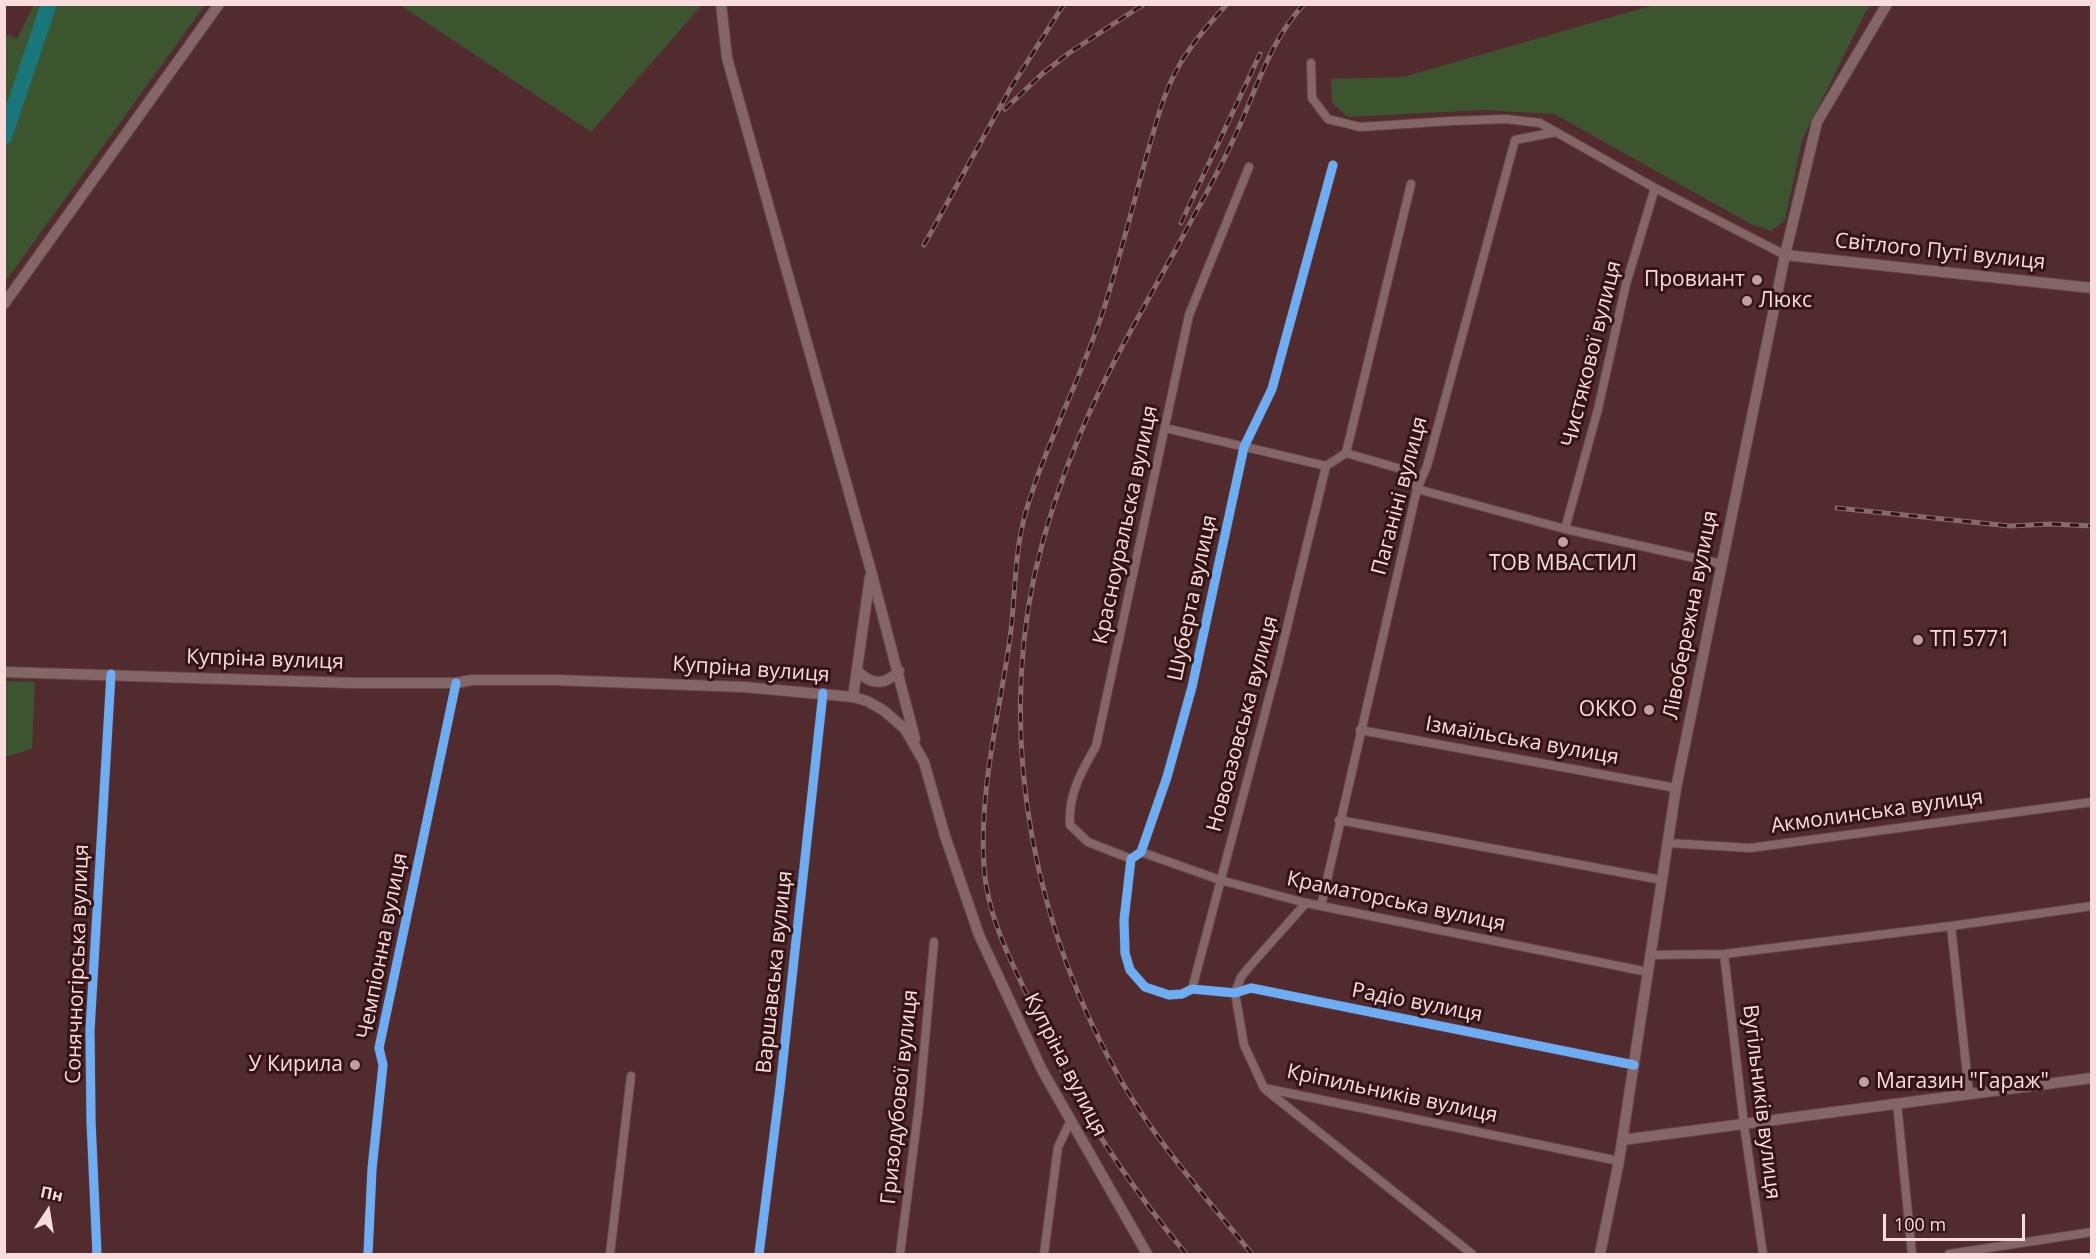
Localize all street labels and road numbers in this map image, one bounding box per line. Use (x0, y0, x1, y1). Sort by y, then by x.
street label: Світлого Путі вулиця (1834, 228, 2046, 276)
street label: Чистякової вулиця (1557, 258, 1627, 450)
street label: Красноуральска вулиця (1088, 403, 1164, 647)
street label: Паганіні вулиця (1367, 414, 1433, 578)
street label: Лівобережна вулиця (1658, 508, 1724, 722)
street label: Шуберта вулиця (1163, 513, 1223, 683)
street label: Новоазовська вулиця (1202, 613, 1284, 835)
street label: Купріна вулиця (186, 645, 344, 675)
street label: Купріна вулиця (671, 652, 831, 688)
street label: Ізмаїльська вулиця (1423, 712, 1621, 770)
street label: Акмолинська вулиця (1769, 785, 1985, 839)
street label: Сонячногірська вулиця (61, 844, 95, 1084)
street label: Чемпіонна вулиця (353, 851, 413, 1041)
street label: Краматорська вулиця (1284, 867, 1508, 937)
street label: Варшавська вулиця (752, 869, 798, 1075)
street label: Радіо вулиця (1350, 978, 1484, 1028)
street label: Гризодубової вулиця (876, 988, 924, 1206)
street label: Купріна вулиця (1018, 989, 1112, 1141)
street label: Вугільників вулиця (1737, 1003, 1785, 1201)
street label: Кріпильників вулиця (1284, 1059, 1500, 1129)

